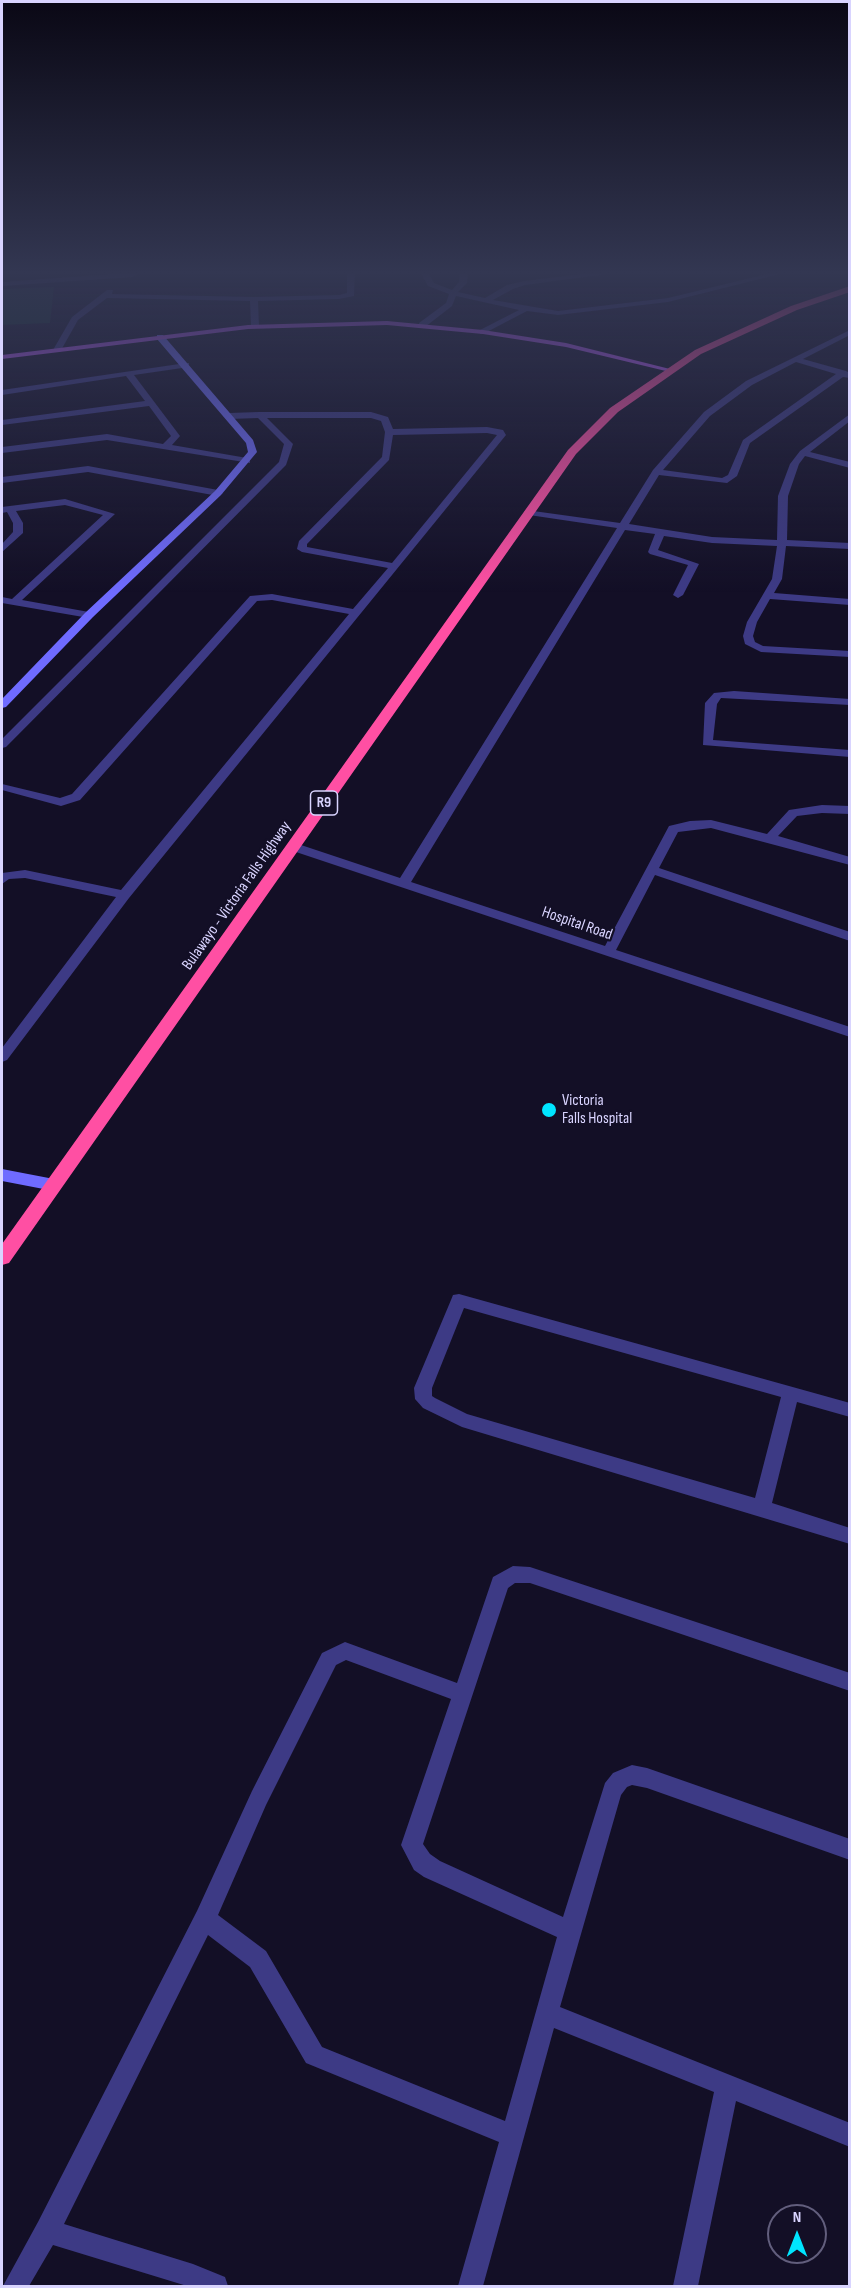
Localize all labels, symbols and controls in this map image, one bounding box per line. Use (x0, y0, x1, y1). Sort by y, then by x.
road number: R9 (310, 791, 338, 815)
street label: Bulawayo - Victoria Falls Highway (178, 818, 296, 974)
street label: Hospital Road (539, 903, 615, 945)
place label: Victoria Falls Hospital (562, 1091, 632, 1129)
marker: Victoria Falls Hospital (540, 1101, 558, 1119)
north arrow (767, 2204, 827, 2264)
text: N (793, 2208, 801, 2227)

